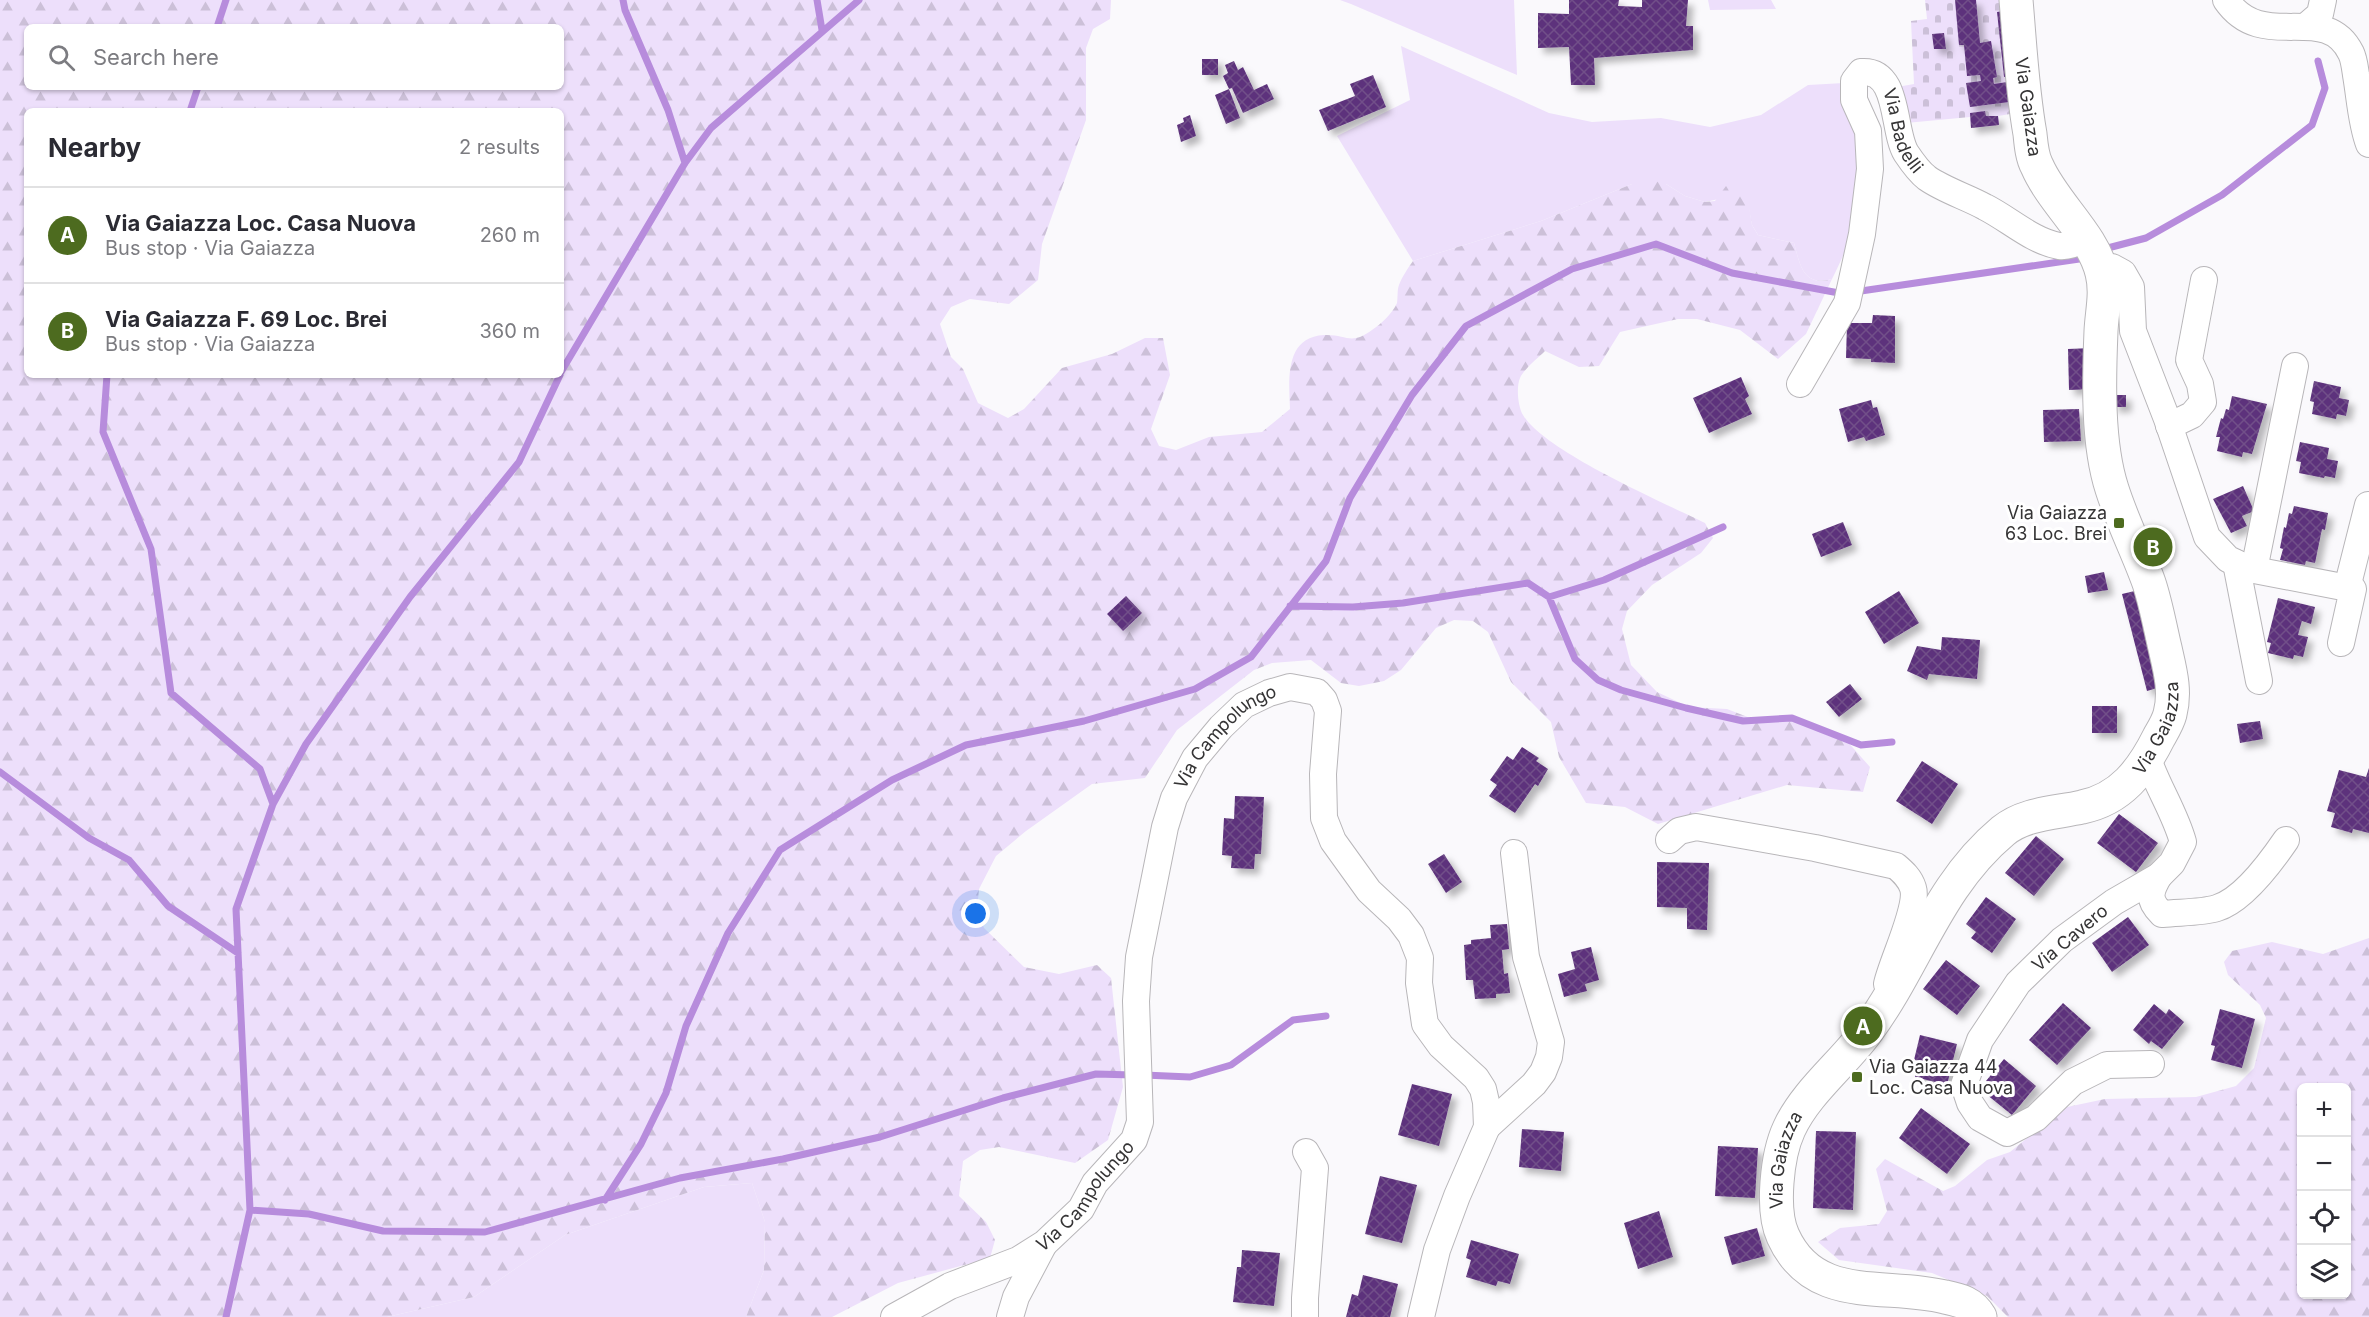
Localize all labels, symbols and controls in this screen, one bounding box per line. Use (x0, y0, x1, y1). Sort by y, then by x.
search box (24, 24, 564, 90)
icon: search (45, 41, 78, 74)
text: Search here (93, 44, 219, 70)
street label: Via Gaiazza (2011, 56, 2046, 158)
street label: Via Badelli (1879, 85, 1927, 177)
text: Nearby (48, 132, 141, 163)
text: 2 results (459, 135, 540, 159)
text: Via Gaiazza Loc. Casa Nuova (105, 210, 416, 236)
text: A (60, 223, 75, 247)
text: 260 m (480, 223, 540, 247)
text: Bus stop · Via Gaiazza (105, 236, 315, 260)
text: Via Gaiazza F. 69 Loc. Brei (105, 306, 387, 332)
text: B (61, 319, 74, 343)
text: 360 m (479, 319, 540, 343)
text: Bus stop · Via Gaiazza (105, 332, 315, 356)
place label: Via Gaiazza 63 Loc. Brei (2005, 502, 2107, 544)
marker: Via Gaiazza 63 Loc. Brei (2112, 516, 2126, 530)
pin: B (2134, 524, 2172, 570)
street label: Via Campolungo (1170, 680, 1279, 792)
street label: Via Gaiazza (2128, 681, 2183, 779)
your location (961, 899, 990, 928)
street label: Via Cavero (2028, 900, 2112, 975)
pin: A (1844, 1004, 1882, 1048)
place label: Via Gaiazza 44 Loc. Casa Nuova (1869, 1056, 2013, 1098)
marker: Via Gaiazza 44 Loc. Casa Nuova (1850, 1070, 1864, 1084)
map controls (2297, 1083, 2351, 1299)
button: + (2297, 1083, 2351, 1137)
street label: Via Gaiazza (1765, 1107, 1806, 1209)
street label: Via Campolungo (1032, 1136, 1138, 1256)
button: − (2297, 1137, 2351, 1191)
button: locate (2297, 1191, 2351, 1245)
button: layers (2297, 1245, 2351, 1299)

